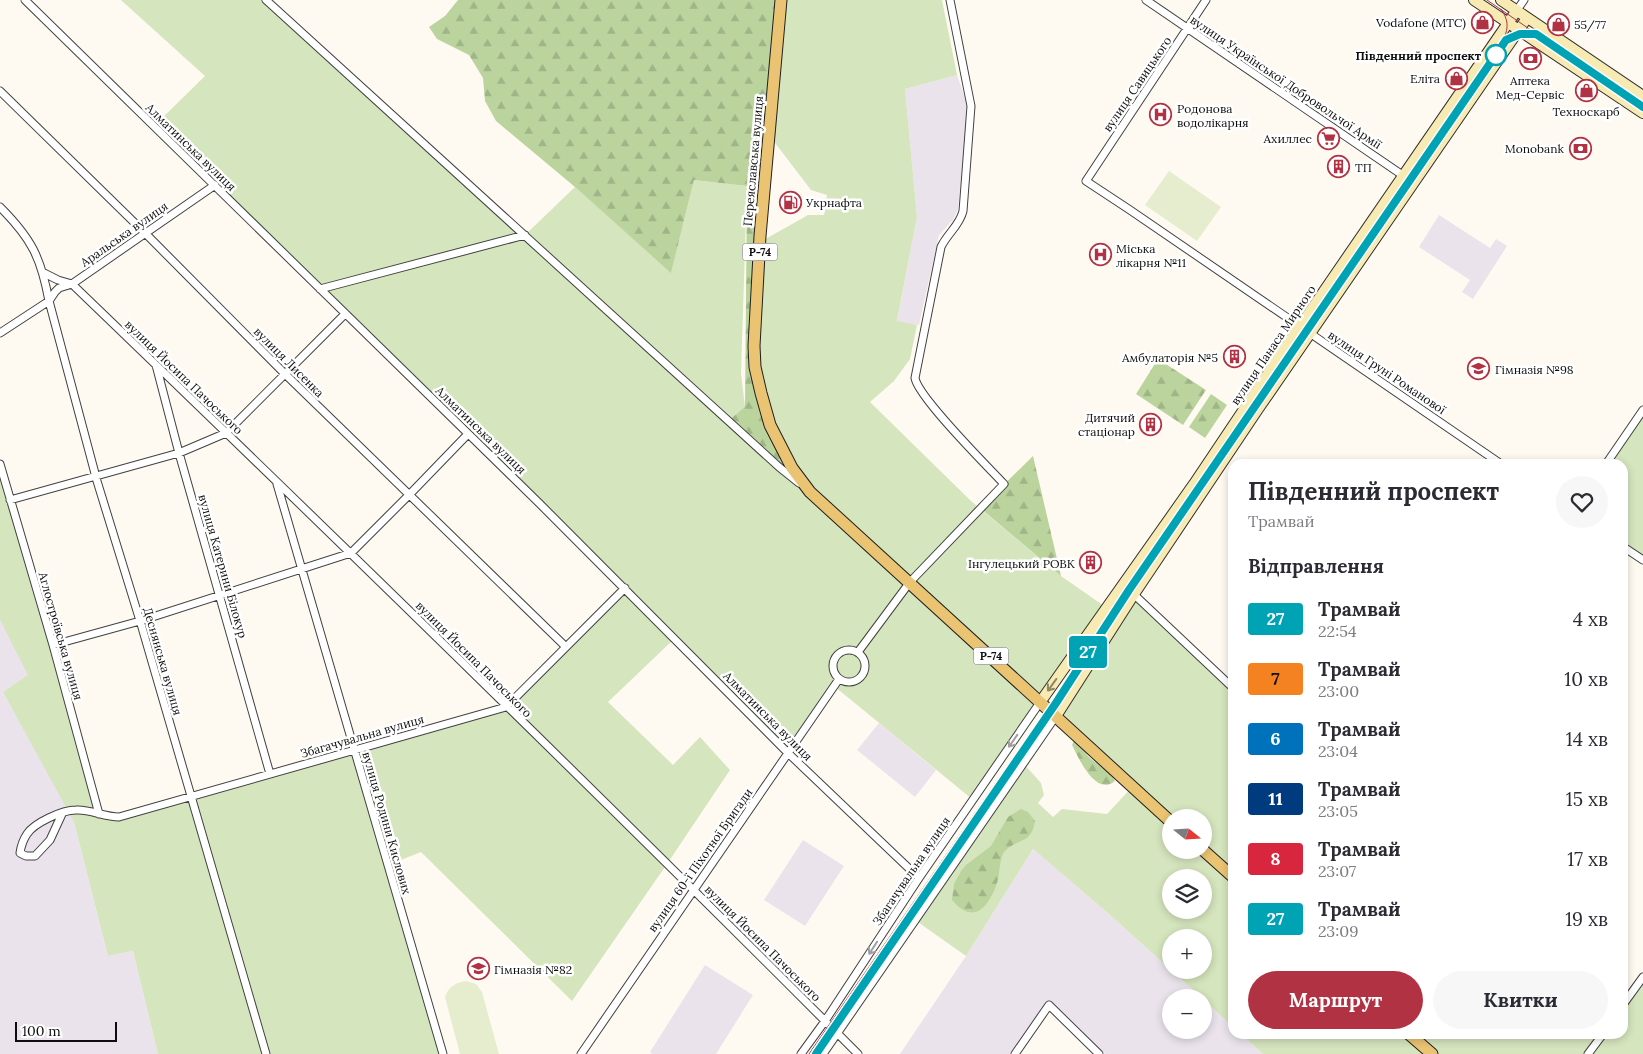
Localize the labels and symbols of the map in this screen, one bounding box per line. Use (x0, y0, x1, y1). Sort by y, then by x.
shop icon: Vodafone (МТС) (1470, 10, 1494, 34)
street label: вулиця Української Добровольчої Армії (1187, 12, 1385, 152)
shop icon: 55/77 (1546, 12, 1570, 36)
place label: Vodafone (МТС) (1375, 15, 1466, 31)
place label: 55/77 (1574, 17, 1606, 33)
street label: вулиця Савицького (1100, 33, 1174, 135)
marker: Південний проспект (1485, 44, 1507, 66)
bank icon: Аптека Мед-Сервіс (1518, 47, 1542, 71)
place label: Південний проспект (1355, 48, 1482, 63)
shop icon: Еліта (1444, 66, 1468, 90)
place label: Еліта (1410, 71, 1440, 86)
place label: Аптека Мед-Сервіс (1496, 73, 1564, 102)
shop icon: Техноскарб (1574, 78, 1598, 102)
street label: Переяславська вулиця (740, 95, 766, 227)
street label: Алматинська вулиця (142, 99, 239, 194)
place label: Родонова водолікарня (1177, 101, 1249, 130)
hospital icon: Родонова водолікарня (1149, 103, 1173, 127)
place label: Техноскарб (1552, 104, 1620, 119)
supermarket icon: Ахиллес (1316, 126, 1340, 150)
place label: Ахиллес (1263, 131, 1312, 146)
bank icon: Monobank (1568, 136, 1592, 160)
place label: Monobank (1505, 141, 1565, 156)
building icon: ТП (1327, 155, 1351, 179)
place label: ТП (1355, 160, 1372, 175)
fuel station icon: Укрнафта (778, 190, 802, 214)
place label: Укрнафта (805, 195, 862, 210)
street label: Аральська вулиця (77, 198, 171, 270)
place label: Міська лікарня №11 (1116, 241, 1186, 270)
road number: Р-74 (742, 243, 778, 260)
hospital icon: Міська лікарня №11 (1088, 243, 1112, 267)
street label: вулиця Панаса Мирного (1227, 282, 1319, 408)
street label: вулиця Йосипа Пачоського (122, 317, 246, 437)
street label: вулиця Лисенка (251, 324, 327, 400)
street label: вулиця Груні Романової (1325, 327, 1449, 417)
building icon: Амбулаторія №5 (1222, 345, 1246, 369)
place label: Амбулаторія №5 (1121, 350, 1218, 365)
school or university icon: Гімназія №98 (1467, 357, 1491, 381)
place label: Гімназія №98 (1495, 362, 1574, 377)
street label: Алматинська вулиця (432, 382, 529, 477)
place label: Дитячий стаціонар (1078, 410, 1135, 439)
building icon: Дитячий стаціонар (1139, 412, 1163, 436)
street label: вулиця Катерини Білокур (195, 492, 251, 640)
building icon: Інгулецький РОВК (1079, 551, 1103, 575)
place label: Інгулецький РОВК (968, 556, 1076, 571)
street label: Аглостроївська вулиця (35, 569, 86, 702)
street label: вулиця Йосипа Пачоського (413, 598, 535, 720)
street label: Деснянська вулиця (140, 605, 186, 717)
line badge: 27 (1066, 636, 1110, 668)
road number: Р-74 (974, 648, 1008, 664)
street label: Алматинська вулиця (720, 668, 816, 764)
one-way arrow (1047, 678, 1058, 691)
street label: Збагачувальна вулиця (298, 711, 426, 761)
one-way arrow (1008, 734, 1018, 748)
street label: вулиця Родини Кислових (359, 750, 415, 897)
street label: вулиця 60-ї Піхотної Бригади (645, 785, 755, 935)
north arrow (1162, 809, 1212, 859)
street label: Збагачувальна вулиця (869, 814, 953, 928)
street label: вулиця Йосипа Пачоського (702, 882, 824, 1004)
one-way arrow (868, 941, 878, 955)
school or university icon: Гімназія №82 (466, 957, 490, 981)
place label: Гімназія №82 (494, 962, 572, 977)
scale bar (15, 1019, 118, 1042)

